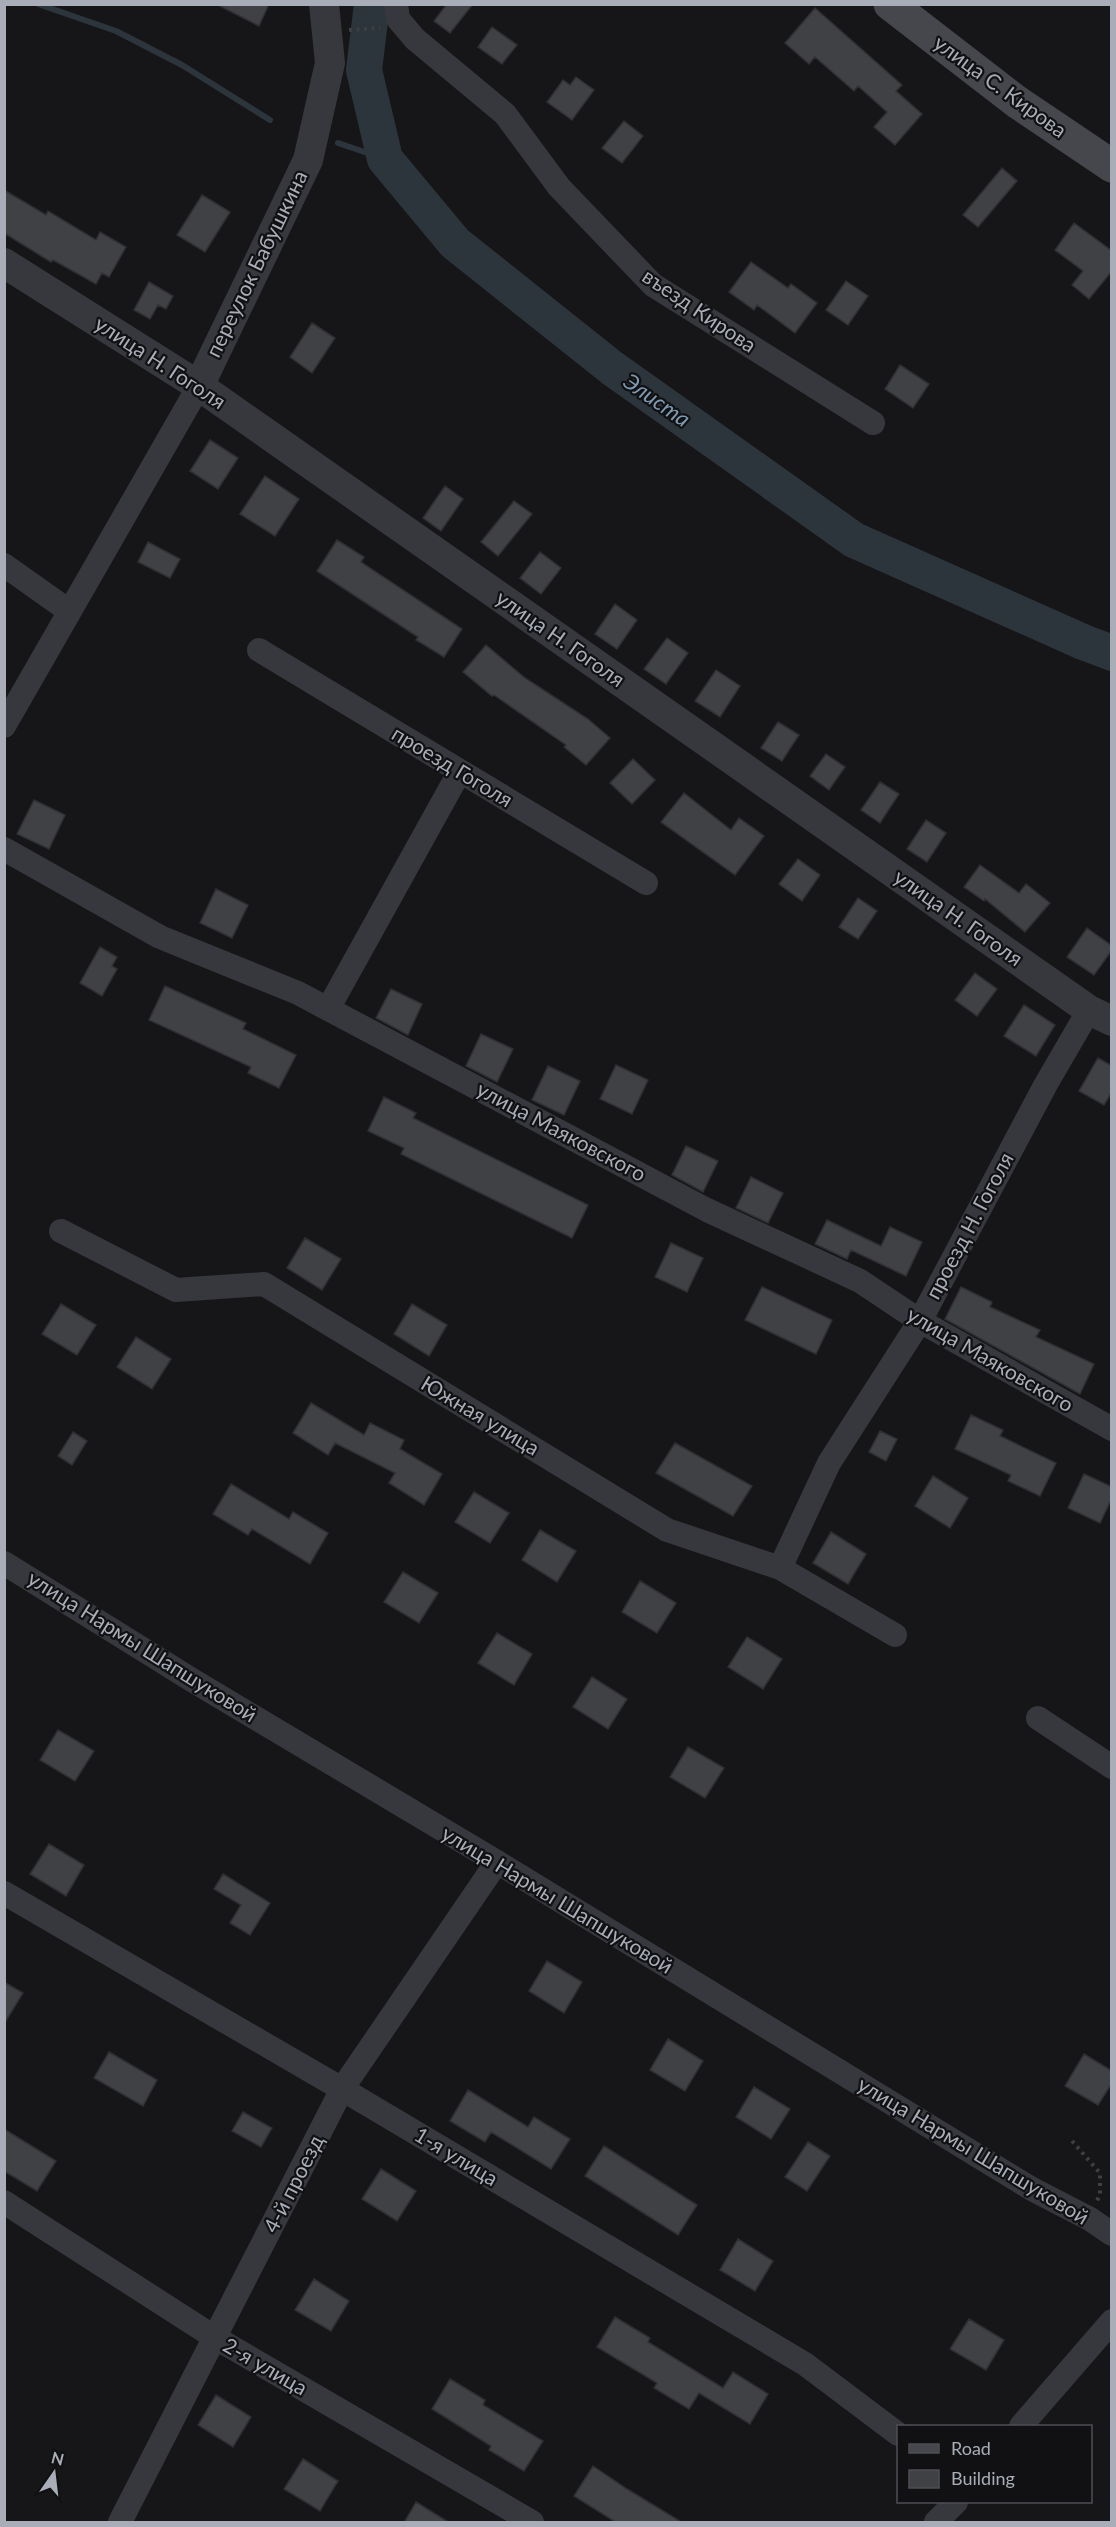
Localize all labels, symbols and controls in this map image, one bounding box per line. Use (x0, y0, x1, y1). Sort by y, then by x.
street label: улица С. Кирова (930, 29, 1072, 142)
street label: переулок Бабушкина (200, 166, 312, 361)
street label: въезд Кирова (638, 263, 761, 357)
street label: улица Н. Гоголя (91, 310, 231, 413)
water label: Элиста (619, 367, 696, 432)
street label: улица Н. Гоголя (492, 584, 630, 691)
street label: проезд Гоголя (388, 720, 518, 812)
street label: улица Н. Гоголя (890, 863, 1028, 970)
street label: улица Маяковского (473, 1076, 651, 1186)
street label: проезд Н. Гоголя (919, 1148, 1018, 1303)
street label: улица Маяковского (903, 1301, 1078, 1417)
street label: Южная улица (417, 1370, 544, 1460)
street label: улица Нармы Шапшуковой (24, 1565, 262, 1727)
street label: улица Нармы Шапшуковой (438, 1820, 678, 1978)
street label: улица Нармы Шапшуковой (854, 2071, 1094, 2229)
street label: 1-я улица (410, 2121, 503, 2190)
street label: 4-й проезд (257, 2130, 328, 2236)
street label: 2-я улица (219, 2332, 312, 2400)
legend (897, 2425, 1092, 2503)
text: Road (951, 2437, 991, 2459)
north arrow (24, 2443, 84, 2503)
text: N (49, 2447, 66, 2469)
text: Building (951, 2467, 1015, 2489)

